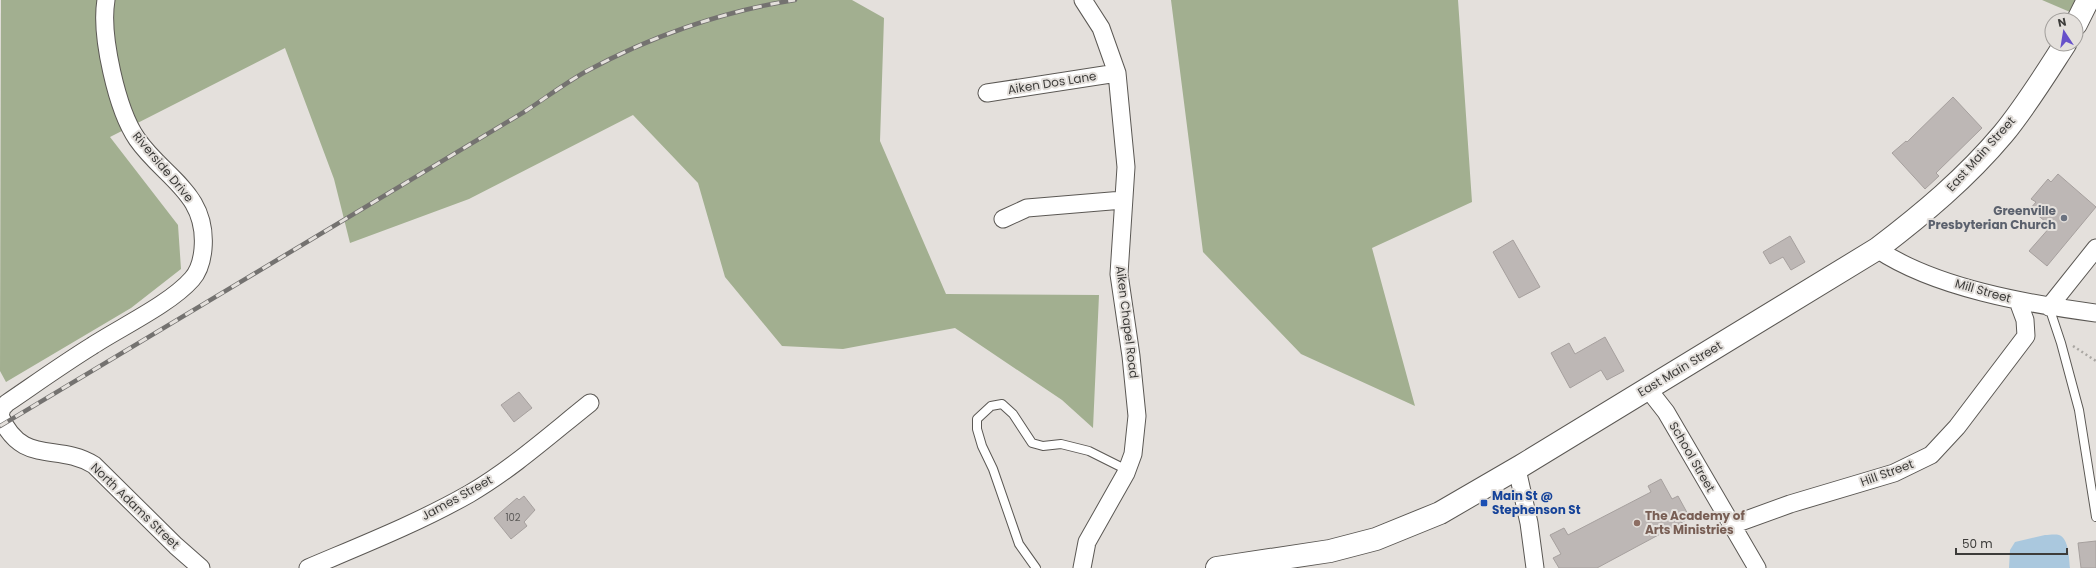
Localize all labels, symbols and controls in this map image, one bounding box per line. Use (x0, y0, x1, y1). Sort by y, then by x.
north arrow (2044, 12, 2084, 52)
text: N (2056, 14, 2068, 31)
street label: Aiken Dos Lane (1006, 67, 1097, 98)
street label: East Main Street (1942, 112, 2019, 195)
street label: Riverside Drive (129, 128, 198, 205)
place label: Greenville Presbyterian Church (1928, 202, 2057, 233)
marker: Greenville Presbyterian Church (2059, 213, 2069, 223)
street label: Aiken Chapel Road (1112, 265, 1143, 379)
street label: Mill Street (1953, 274, 2013, 307)
street label: East Main Street (1634, 337, 1725, 400)
street label: School Street (1665, 418, 1719, 495)
street label: Hill Street (1858, 455, 1916, 490)
street label: North Adams Street (87, 459, 183, 552)
street label: James Street (418, 471, 495, 524)
place label: Main St @ Stephenson St (1492, 487, 1581, 518)
marker: Main St @ Stephenson St (1479, 498, 1489, 508)
place label: The Academy of Arts Ministries (1645, 507, 1745, 538)
house number: 102 (505, 510, 521, 525)
marker: The Academy of Arts Ministries (1632, 518, 1642, 528)
scale bar (1956, 530, 2067, 556)
text: 50 m (1962, 535, 1993, 552)

